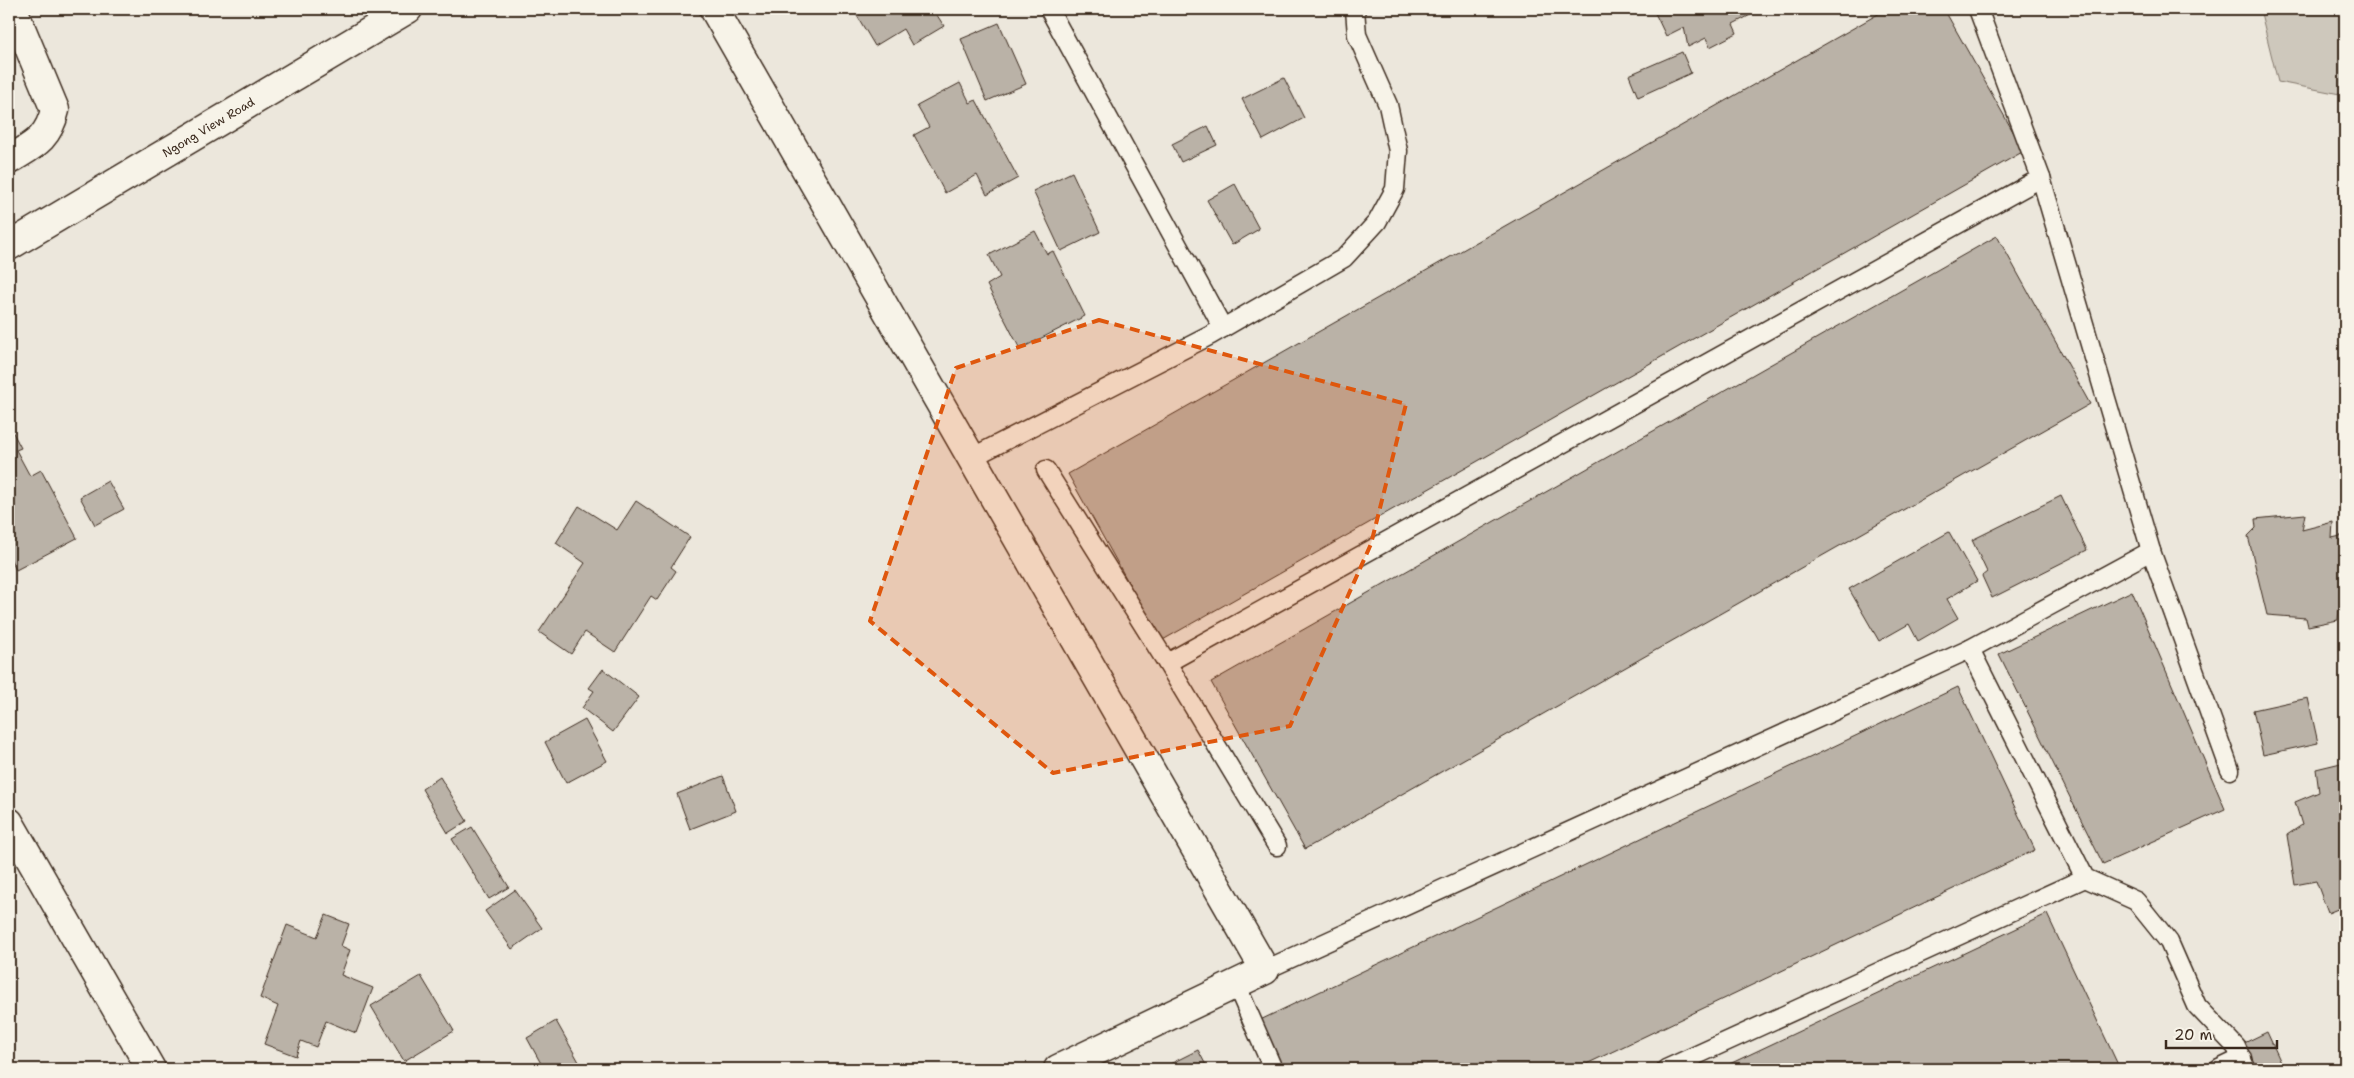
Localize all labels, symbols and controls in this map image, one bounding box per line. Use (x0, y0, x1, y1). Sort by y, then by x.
street label: Ngong View Road (159, 94, 258, 161)
scale bar (2166, 1018, 2278, 1050)
text: 20 m (2174, 1025, 2213, 1045)

